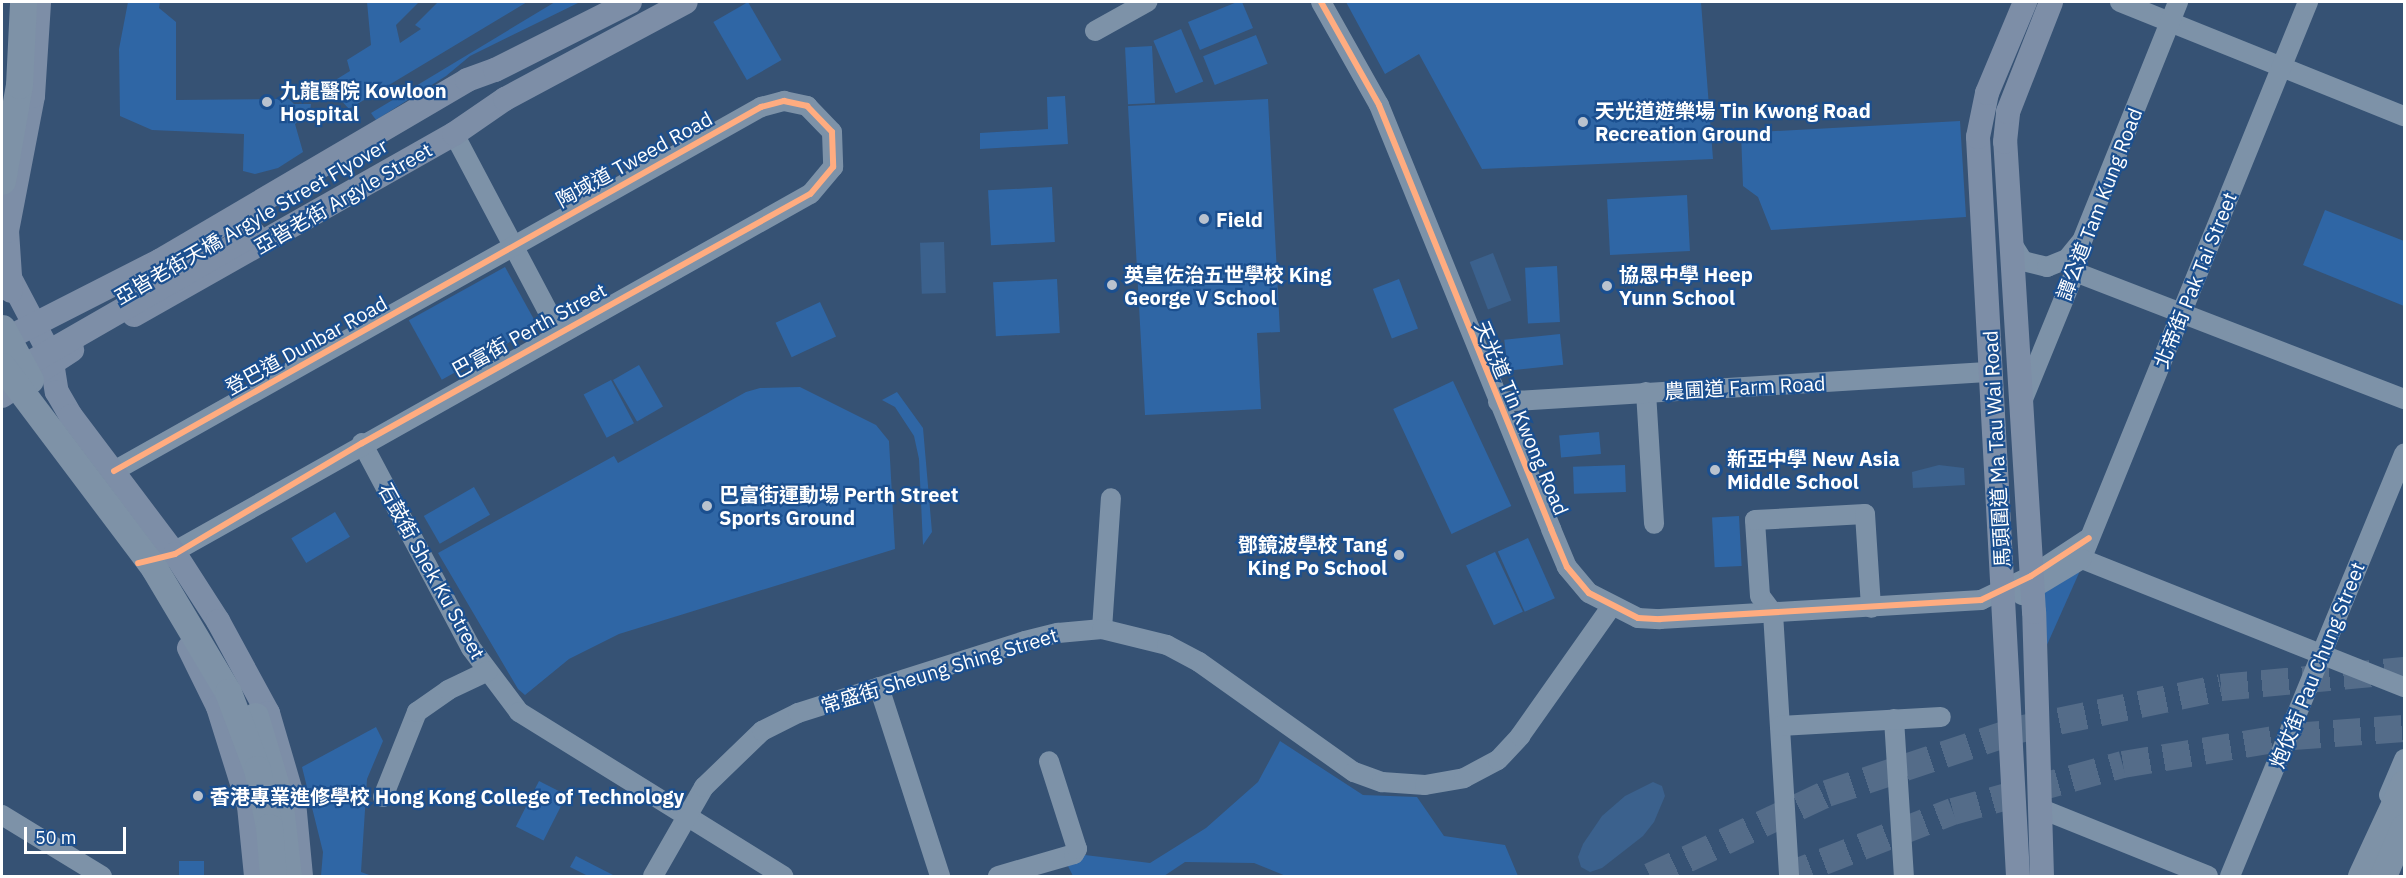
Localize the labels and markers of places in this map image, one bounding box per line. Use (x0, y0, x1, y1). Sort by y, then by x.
place label: 九龍醫院 Kowloon Hospital (280, 78, 447, 125)
marker: 九龍醫院 Kowloon Hospital (258, 93, 276, 111)
place label: 天光道遊樂場 Tin Kwong Road Recreation Ground (1595, 98, 1871, 145)
marker: 天光道遊樂場 Tin Kwong Road Recreation Ground (1576, 115, 1590, 129)
place label: Field (1216, 207, 1263, 231)
marker: Field (1197, 212, 1211, 226)
place label: 英皇佐治五世學校 King George V School (1124, 262, 1331, 309)
place label: 協恩中學 Heep Yunn School (1619, 262, 1753, 309)
marker: 英皇佐治五世學校 King George V School (1105, 278, 1119, 292)
marker: 協恩中學 Heep Yunn School (1600, 279, 1614, 293)
place label: 新亞中學 New Asia Middle School (1727, 446, 1900, 493)
marker: 新亞中學 New Asia Middle School (1708, 463, 1722, 477)
place label: 巴富街運動場 Perth Street Sports Ground (719, 482, 958, 529)
marker: 巴富街運動場 Perth Street Sports Ground (700, 499, 714, 513)
place label: 鄧鏡波學校 Tang King Po School (1238, 532, 1387, 579)
marker: 鄧鏡波學校 Tang King Po School (1392, 548, 1406, 562)
place label: 香港專業進修學校 Hong Kong College of Technology (210, 784, 684, 808)
marker: 香港專業進修學校 Hong Kong College of Technology (191, 789, 205, 803)

